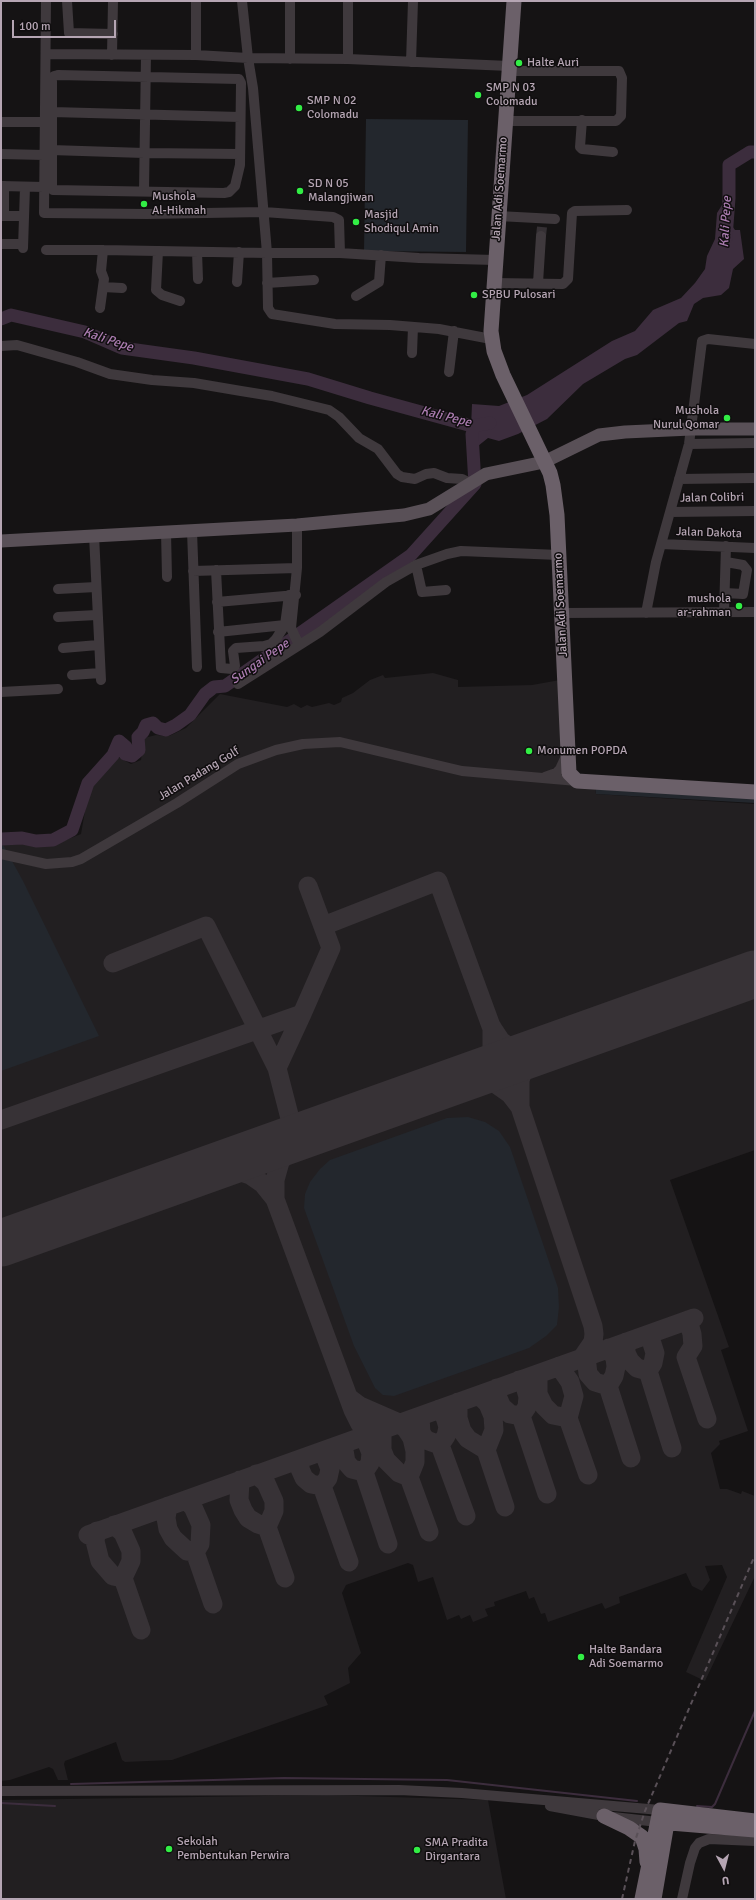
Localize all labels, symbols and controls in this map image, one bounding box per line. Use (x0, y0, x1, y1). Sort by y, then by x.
scale bar (14, 12, 118, 38)
text: 100 m (19, 19, 51, 34)
place label: Halte Auri (527, 56, 579, 70)
marker: Halte Auri (514, 58, 524, 68)
place label: SMP N 03 Colomadu (486, 81, 538, 109)
marker: SMP N 03 Colomadu (473, 90, 483, 100)
place label: SMP N 02 Colomadu (307, 94, 359, 122)
marker: SMP N 02 Colomadu (294, 103, 304, 113)
street label: Jalan Adi Soemarmo (489, 137, 511, 241)
place label: SD N 05 Malangjiwan (308, 177, 374, 205)
marker: SD N 05 Malangjiwan (295, 186, 305, 196)
place label: Mushola Al-Hikmah (152, 190, 206, 218)
water label: Kali Pepe (717, 196, 735, 248)
marker: Mushola Al-Hikmah (139, 199, 149, 209)
place label: Masjid Shodiqul Amin (364, 208, 439, 236)
marker: Masjid Shodiqul Amin (351, 217, 361, 227)
place label: SPBU Pulosari (482, 288, 555, 302)
marker: SPBU Pulosari (469, 290, 479, 300)
water label: Kali Pepe (81, 325, 135, 355)
water label: Kali Pepe (419, 403, 473, 431)
place label: Mushola Nurul Qomar (653, 404, 719, 432)
marker: Mushola Nurul Qomar (722, 413, 732, 423)
street label: Jalan Colibri (680, 490, 744, 506)
street label: Jalan Dakota (676, 525, 742, 541)
street label: Jalan Adi Soemarmo (551, 553, 571, 657)
place label: mushola ar-rahman (677, 592, 731, 620)
marker: mushola ar-rahman (734, 601, 744, 611)
water label: Sungai Pepe (228, 636, 292, 688)
street label: Jalan Padang Golf (156, 744, 242, 804)
place label: Monumen POPDA (537, 744, 627, 758)
marker: Monumen POPDA (524, 746, 534, 756)
place label: Halte Bandara Adi Soemarmo (589, 1643, 663, 1671)
marker: Halte Bandara Adi Soemarmo (576, 1652, 586, 1662)
place label: Sekolah Pembentukan Perwira (177, 1835, 290, 1863)
place label: SMA Pradita Dirgantara (425, 1836, 488, 1864)
marker: Sekolah Pembentukan Perwira (164, 1844, 174, 1854)
marker: SMA Pradita Dirgantara (412, 1845, 422, 1855)
north arrow (704, 1848, 744, 1888)
text: U (721, 1874, 730, 1887)

